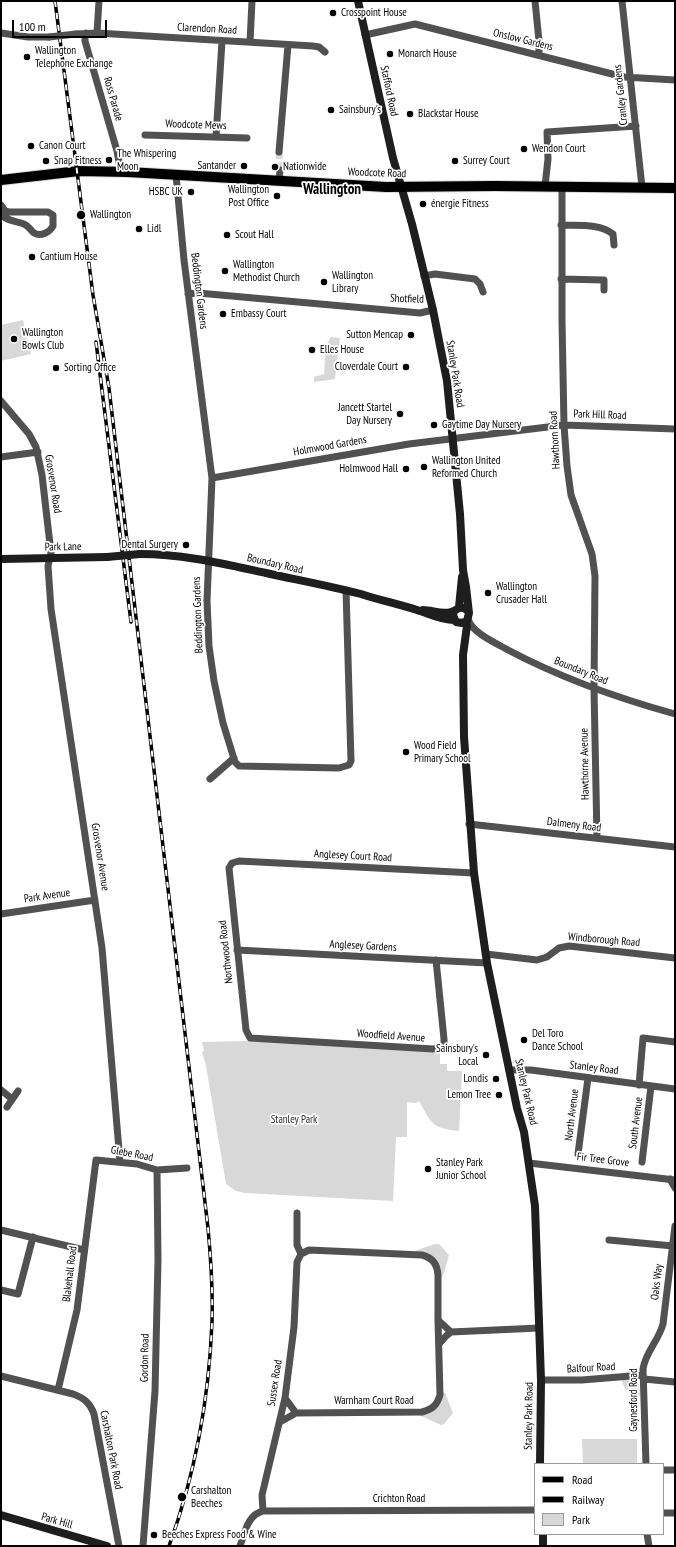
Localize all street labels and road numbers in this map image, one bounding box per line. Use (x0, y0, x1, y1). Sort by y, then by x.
street label: Clarendon Road (177, 21, 237, 37)
street label: Onslow Gardens (492, 26, 554, 54)
street label: Cranley Gardens (611, 64, 631, 126)
street label: Stafford Road (377, 65, 401, 117)
street label: Ross Parade (100, 75, 126, 123)
street label: Woodcote Mews (165, 117, 227, 133)
street label: Woodcote Road (348, 165, 406, 181)
street label: Beddington Gardens (188, 252, 210, 330)
street label: Shotfield (390, 292, 424, 306)
street label: Stanley Park Road (443, 339, 467, 409)
street label: Park Hill Road (573, 407, 627, 423)
street label: Hawthorn Road (547, 411, 563, 469)
street label: Holmwood Gardens (292, 433, 368, 459)
street label: Grosvenor Road (42, 454, 64, 514)
street label: Park Lane (44, 540, 82, 554)
street label: Boundary Road (246, 551, 304, 577)
street label: Beddington Gardens (190, 576, 206, 654)
street label: Boundary Road (552, 654, 610, 688)
street label: Hawthorne Avenue (578, 728, 592, 800)
street label: Dalmeny Road (546, 815, 602, 835)
street label: Grosvenor Avenue (88, 822, 112, 892)
street label: Anglesey Court Road (314, 847, 392, 865)
street label: Park Avenue (23, 886, 71, 906)
street label: Northwood Road (216, 920, 236, 984)
street label: Windborough Road (567, 930, 641, 950)
street label: Anglesey Gardens (329, 938, 397, 954)
street label: Woodfield Avenue (357, 1027, 425, 1045)
street label: Stanley Park Road (512, 1057, 540, 1127)
street label: Stanley Road (569, 1058, 619, 1078)
street label: North Avenue (562, 1088, 582, 1142)
street label: South Avenue (626, 1096, 646, 1150)
street label: Glebe Road (110, 1143, 154, 1165)
street label: Fir Tree Grove (576, 1150, 630, 1170)
street label: Blakehall Road (60, 1245, 80, 1303)
street label: Oaks Way (648, 1263, 666, 1301)
street label: Gordon Road (138, 1334, 152, 1382)
street label: Sussex Road (265, 1359, 285, 1407)
street label: Balfour Road (566, 1360, 616, 1376)
street label: Gaynesford Road (627, 1368, 641, 1432)
street label: Stanley Park Road (522, 1382, 536, 1450)
street label: Warnham Court Road (334, 1394, 414, 1408)
street label: Carshalton Park Road (97, 1409, 125, 1491)
street label: Crichton Road (373, 1492, 425, 1506)
street label: Park Hill (40, 1510, 74, 1532)

